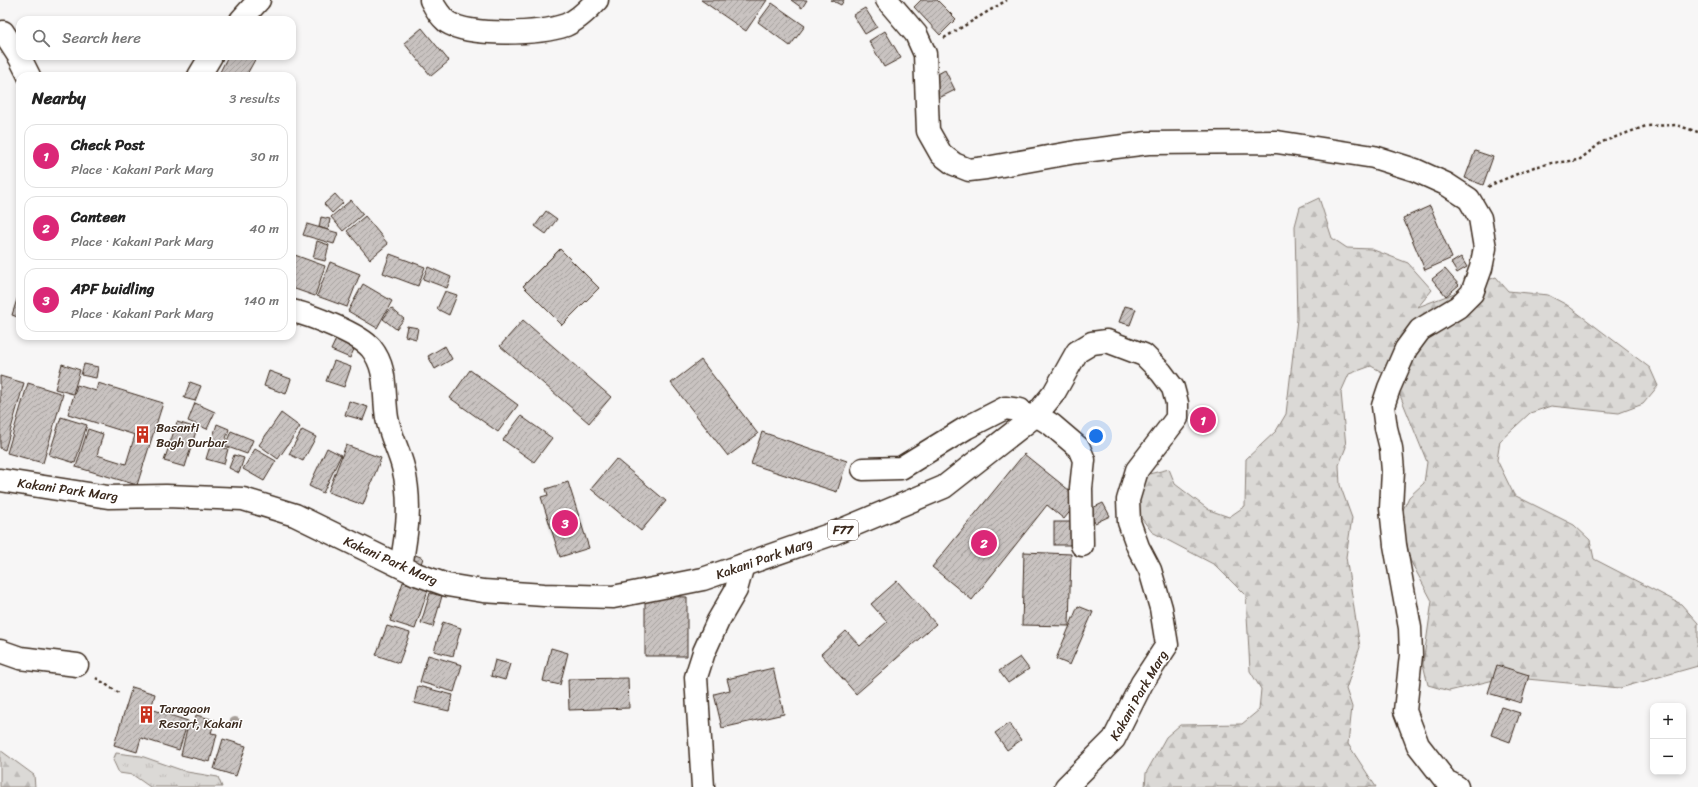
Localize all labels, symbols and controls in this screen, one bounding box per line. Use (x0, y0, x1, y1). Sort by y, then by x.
search box (16, 16, 296, 60)
text: Search here (62, 25, 141, 51)
icon: search (30, 27, 52, 49)
text: Nearby (32, 83, 86, 113)
text: 3 results (229, 87, 280, 110)
text: Check Post (71, 132, 145, 158)
text: 1 (43, 145, 49, 168)
text: 30 m (250, 145, 279, 168)
text: Place · Kakani Park Marg (71, 158, 214, 181)
text: Canteen (71, 204, 126, 230)
text: 2 (42, 217, 50, 240)
text: 40 m (249, 217, 279, 240)
text: Place · Kakani Park Marg (71, 230, 214, 253)
text: APF buidling (71, 276, 154, 302)
text: 3 (42, 289, 50, 312)
text: 140 m (244, 289, 279, 312)
text: Place · Kakani Park Marg (71, 302, 214, 325)
pin: 1 (1190, 405, 1216, 435)
place label: Basanti Bagh Durbar (156, 416, 227, 454)
building icon: Basanti Bagh Durbar (133, 424, 153, 444)
your location (1086, 426, 1106, 446)
street label: Kakani Park Marg (16, 471, 120, 508)
pin: 3 (552, 508, 578, 538)
road number: F77 (828, 520, 858, 540)
pin: 2 (971, 528, 997, 558)
street label: Kakani Park Marg (340, 529, 442, 592)
street label: Kakani Park Marg (712, 531, 816, 586)
street label: Kakani Park Marg (1103, 645, 1174, 745)
place label: Taragaon Resort, Kakani (159, 697, 242, 735)
map controls (1650, 703, 1686, 775)
button: + (1650, 703, 1686, 739)
building icon: Taragaon Resort, Kakani (136, 705, 156, 725)
button: − (1650, 739, 1686, 775)

